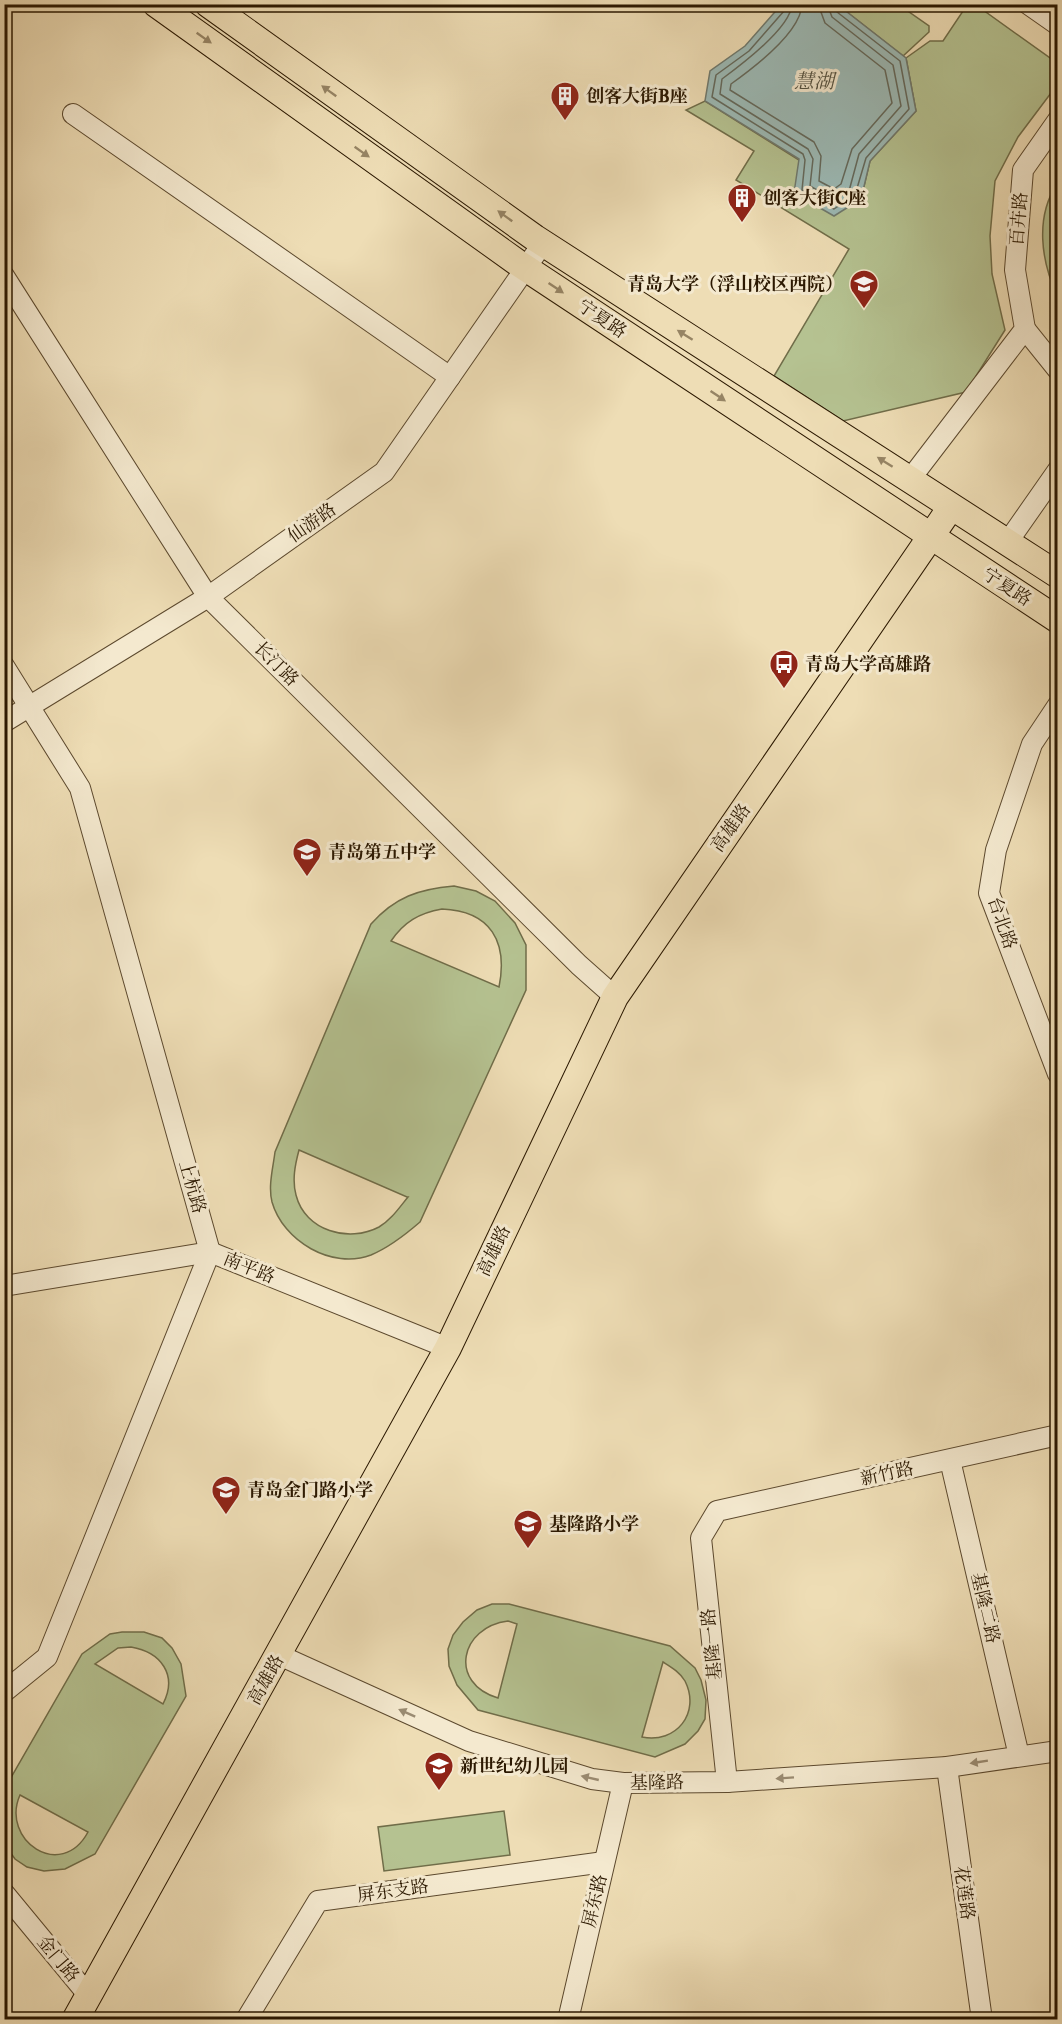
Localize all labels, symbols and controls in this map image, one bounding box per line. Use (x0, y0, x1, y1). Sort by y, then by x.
one-way arrow (196, 32, 211, 44)
water label: 慧湖 (794, 69, 837, 94)
building icon: 创客大街B座 (549, 80, 581, 122)
one-way arrow (321, 85, 337, 97)
place label: 创客大街B座 (586, 85, 688, 108)
one-way arrow (354, 146, 370, 158)
building icon: 创客大街C座 (726, 182, 758, 224)
place label: 创客大街C座 (763, 187, 866, 210)
street label: 百卉路 (1005, 191, 1033, 247)
one-way arrow (497, 210, 513, 222)
school or university icon: 青岛大学（浮山校区西院） (848, 268, 880, 310)
place label: 青岛大学（浮山校区西院） (627, 273, 843, 296)
one-way arrow (548, 282, 564, 293)
street label: 宁夏路 (573, 294, 631, 344)
one-way arrow (677, 330, 693, 341)
one-way arrow (710, 390, 726, 402)
one-way arrow (877, 456, 893, 467)
street label: 仙游路 (283, 498, 341, 548)
street label: 宁夏路 (978, 563, 1036, 611)
street label: 长汀路 (249, 637, 303, 691)
bus stop icon: 青岛大学高雄路 (768, 648, 800, 690)
place label: 青岛大学高雄路 (805, 653, 931, 676)
street label: 高雄路 (706, 799, 756, 857)
school or university icon: 青岛第五中学 (291, 836, 323, 878)
place label: 青岛第五中学 (328, 841, 436, 864)
street label: 台北路 (982, 894, 1022, 952)
street label: 上杭路 (174, 1158, 210, 1216)
street label: 高雄路 (472, 1222, 516, 1280)
street label: 南平路 (220, 1247, 278, 1289)
street label: 新竹路 (858, 1457, 916, 1491)
school or university icon: 青岛金门路小学 (210, 1474, 242, 1516)
place label: 青岛金门路小学 (247, 1479, 373, 1502)
school or university icon: 基隆路小学 (512, 1508, 544, 1550)
place label: 基隆路小学 (549, 1513, 639, 1536)
street label: 基隆二路 (966, 1570, 1004, 1646)
street label: 基隆一路 (697, 1607, 727, 1681)
street label: 高雄路 (243, 1651, 289, 1709)
one-way arrow (397, 1708, 415, 1718)
school or university icon: 新世纪幼儿园 (423, 1750, 455, 1792)
place label: 新世纪幼儿园 (460, 1755, 568, 1778)
one-way arrow (969, 1758, 988, 1767)
street label: 基隆路 (630, 1771, 684, 1795)
one-way arrow (581, 1772, 599, 1782)
one-way arrow (775, 1773, 794, 1783)
street label: 花莲路 (949, 1865, 979, 1921)
street label: 屏东路 (578, 1872, 612, 1930)
street label: 屏东支路 (356, 1875, 430, 1907)
street label: 金门路 (32, 1931, 84, 1987)

